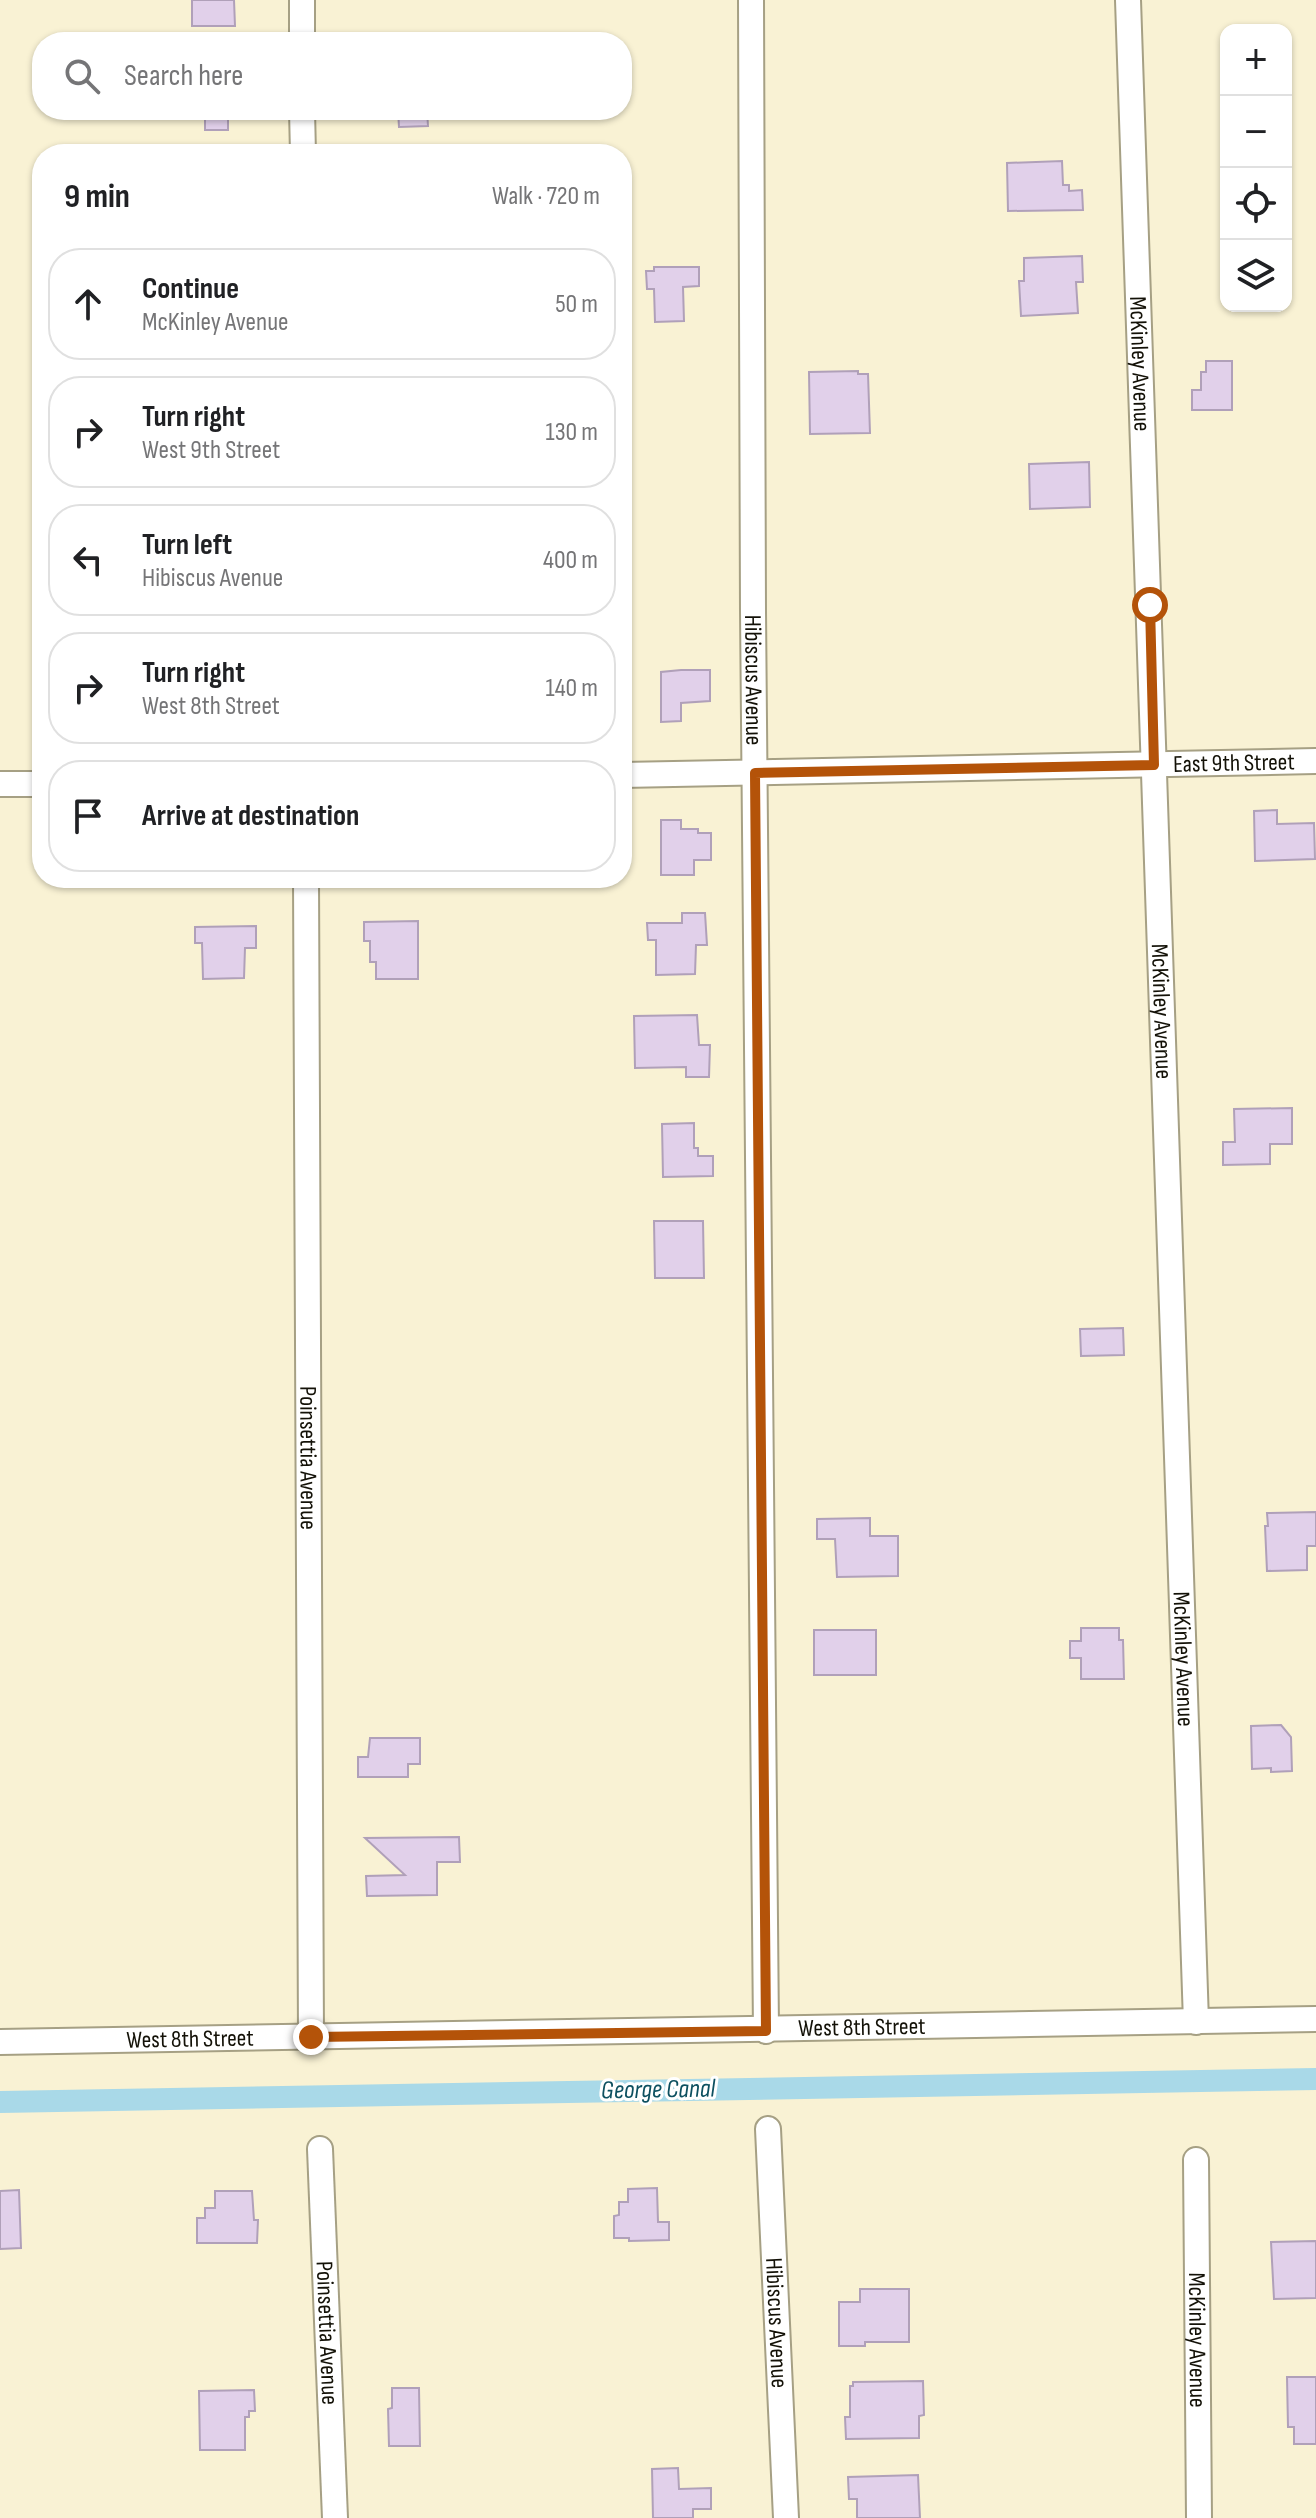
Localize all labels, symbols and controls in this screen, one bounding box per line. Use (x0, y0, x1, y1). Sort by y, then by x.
map controls (1220, 24, 1292, 312)
button: + (1220, 24, 1292, 96)
search box (32, 32, 632, 120)
icon: search (60, 54, 104, 98)
text: Search here (124, 58, 243, 94)
button: − (1220, 96, 1292, 168)
button: locate (1220, 168, 1292, 240)
text: 9 min (64, 176, 130, 217)
text: Walk · 720 m (492, 181, 600, 212)
button: layers (1220, 240, 1292, 312)
text: Continue (142, 271, 239, 307)
icon: ahead (66, 282, 110, 326)
text: 50 m (555, 289, 598, 320)
street label: McKinley Avenue (1123, 296, 1157, 432)
text: McKinley Avenue (142, 307, 288, 338)
text: Turn right (142, 399, 245, 435)
icon: right (66, 410, 110, 454)
text: 130 m (546, 417, 598, 448)
text: West 9th Street (142, 435, 280, 466)
text: Turn left (142, 527, 232, 563)
icon: left (66, 538, 110, 582)
text: 400 m (543, 545, 598, 576)
text: Hibiscus Avenue (142, 563, 283, 594)
route start (1132, 587, 1168, 623)
street label: Hibiscus Avenue (739, 615, 769, 745)
text: Turn right (142, 655, 245, 691)
icon: right (66, 666, 110, 710)
text: 140 m (546, 673, 598, 704)
text: West 8th Street (142, 691, 280, 722)
street label: East 9th Street (1173, 747, 1295, 778)
icon: arrive (66, 794, 110, 838)
text: Arrive at destination (142, 798, 359, 834)
street label: McKinley Avenue (1145, 943, 1179, 1080)
street label: Poinsettia Avenue (294, 1386, 323, 1530)
street label: McKinley Avenue (1167, 1591, 1201, 1727)
street label: West 8th Street (798, 2011, 926, 2043)
route end (293, 2019, 329, 2055)
street label: West 8th Street (126, 2023, 254, 2054)
water label: George Canal (601, 2073, 717, 2106)
street label: Hibiscus Avenue (759, 2257, 794, 2389)
street label: Poinsettia Avenue (310, 2260, 345, 2405)
street label: McKinley Avenue (1182, 2272, 1213, 2408)

